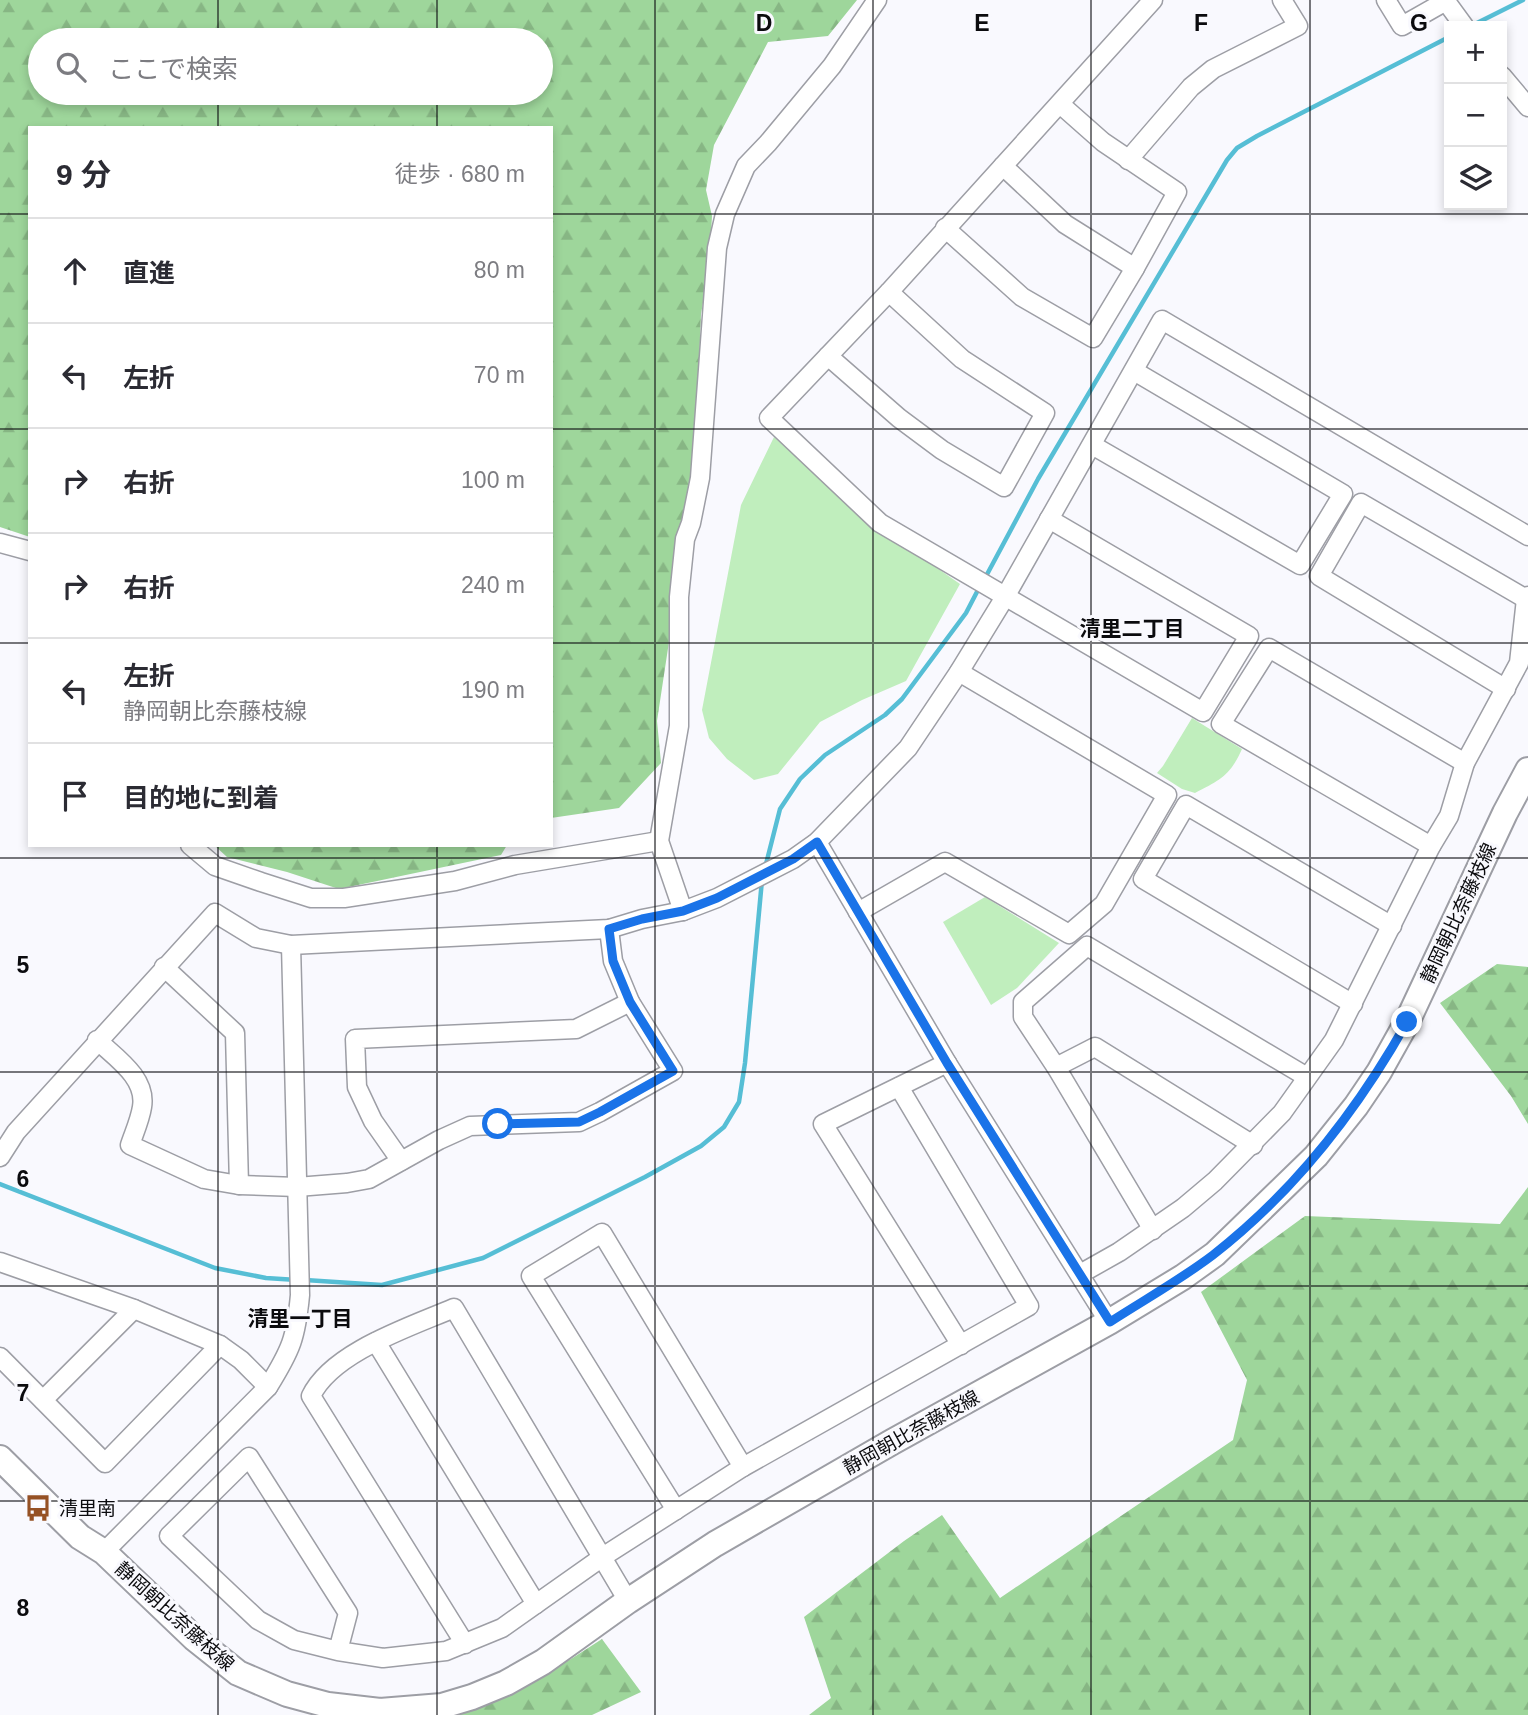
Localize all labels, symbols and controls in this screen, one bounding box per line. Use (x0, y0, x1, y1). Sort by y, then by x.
text: D (756, 10, 772, 36)
text: E (974, 10, 990, 36)
text: F (1194, 10, 1208, 36)
text: G (1410, 10, 1428, 36)
map controls (1444, 21, 1507, 210)
button: + (1444, 21, 1507, 84)
search box (28, 28, 553, 105)
icon: search (52, 48, 90, 86)
text: ここで検索 (108, 54, 238, 84)
button: − (1444, 84, 1507, 147)
button: layers (1444, 147, 1507, 210)
text: 9 分 (56, 158, 111, 191)
text: 徒歩 · 680 m (395, 161, 525, 187)
icon: ahead (56, 252, 94, 290)
text: 80 m (474, 257, 525, 283)
text: 直進 (123, 258, 175, 288)
icon: left (56, 357, 94, 395)
text: 70 m (474, 362, 525, 388)
text: 左折 (123, 363, 175, 393)
icon: right (56, 462, 94, 500)
text: 100 m (461, 467, 525, 493)
text: 右折 (123, 468, 175, 498)
icon: right (56, 567, 94, 605)
text: 240 m (461, 572, 525, 598)
text: 右折 (123, 573, 175, 603)
district label: 清里二丁目 (1080, 617, 1185, 640)
text: 左折 (123, 661, 175, 691)
icon: left (56, 672, 94, 710)
text: 190 m (461, 677, 525, 703)
text: 静岡朝比奈藤枝線 (123, 698, 307, 724)
icon: arrive (56, 777, 94, 815)
text: 目的地に到着 (123, 783, 279, 813)
street label: 静岡朝比奈藤枝線 (1417, 840, 1500, 987)
text: 5 (17, 952, 30, 978)
route end (1391, 1006, 1422, 1037)
route start (482, 1108, 513, 1139)
text: 6 (17, 1166, 29, 1192)
district label: 清里一丁目 (248, 1307, 353, 1330)
text: 7 (17, 1380, 29, 1406)
street label: 静岡朝比奈藤枝線 (840, 1386, 983, 1478)
bus stop icon: 清里南 (23, 1493, 53, 1523)
place label: 清里南 (59, 1498, 116, 1519)
street label: 静岡朝比奈藤枝線 (111, 1558, 238, 1675)
text: 8 (17, 1595, 30, 1621)

